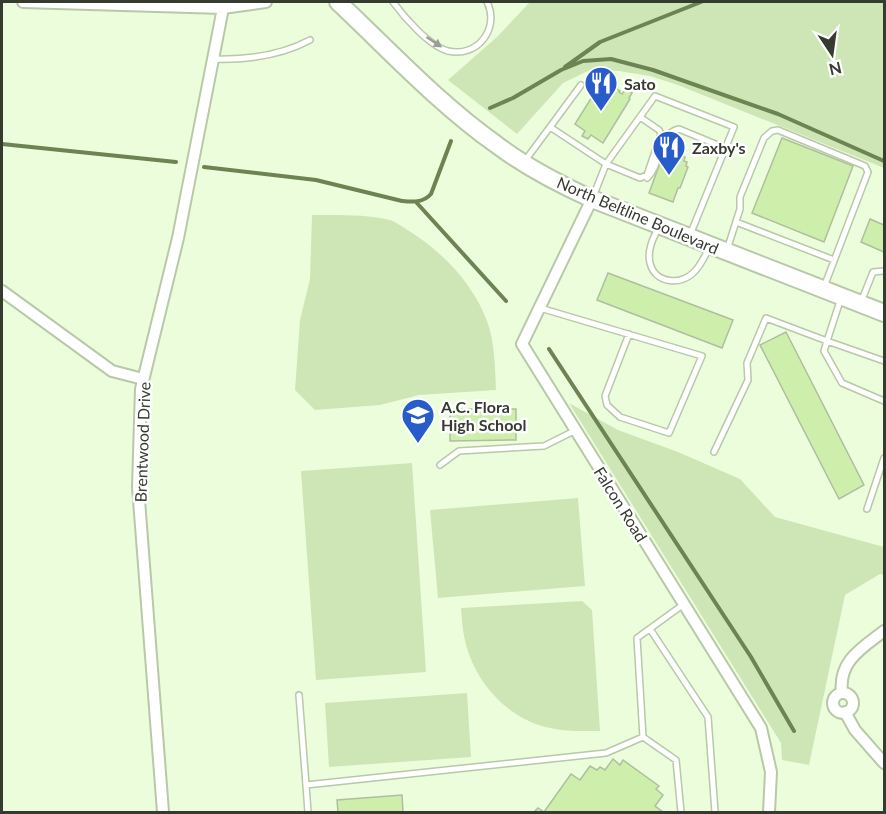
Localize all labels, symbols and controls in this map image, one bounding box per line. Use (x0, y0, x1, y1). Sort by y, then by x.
north arrow (802, 24, 862, 84)
one-way arrow (425, 36, 441, 48)
text: N (827, 58, 844, 80)
restaurant icon: Sato (583, 65, 619, 112)
place label: Sato (624, 74, 656, 93)
restaurant icon: Zaxby's (651, 129, 687, 176)
place label: Zaxby's (692, 138, 746, 157)
street label: North Beltline Boulevard (554, 172, 722, 258)
street label: Brentwood Drive (130, 381, 154, 503)
school or university icon: A.C. Flora High School (400, 397, 436, 444)
place label: A.C. Flora High School (440, 397, 527, 434)
street label: Falcon Road (590, 463, 652, 545)

